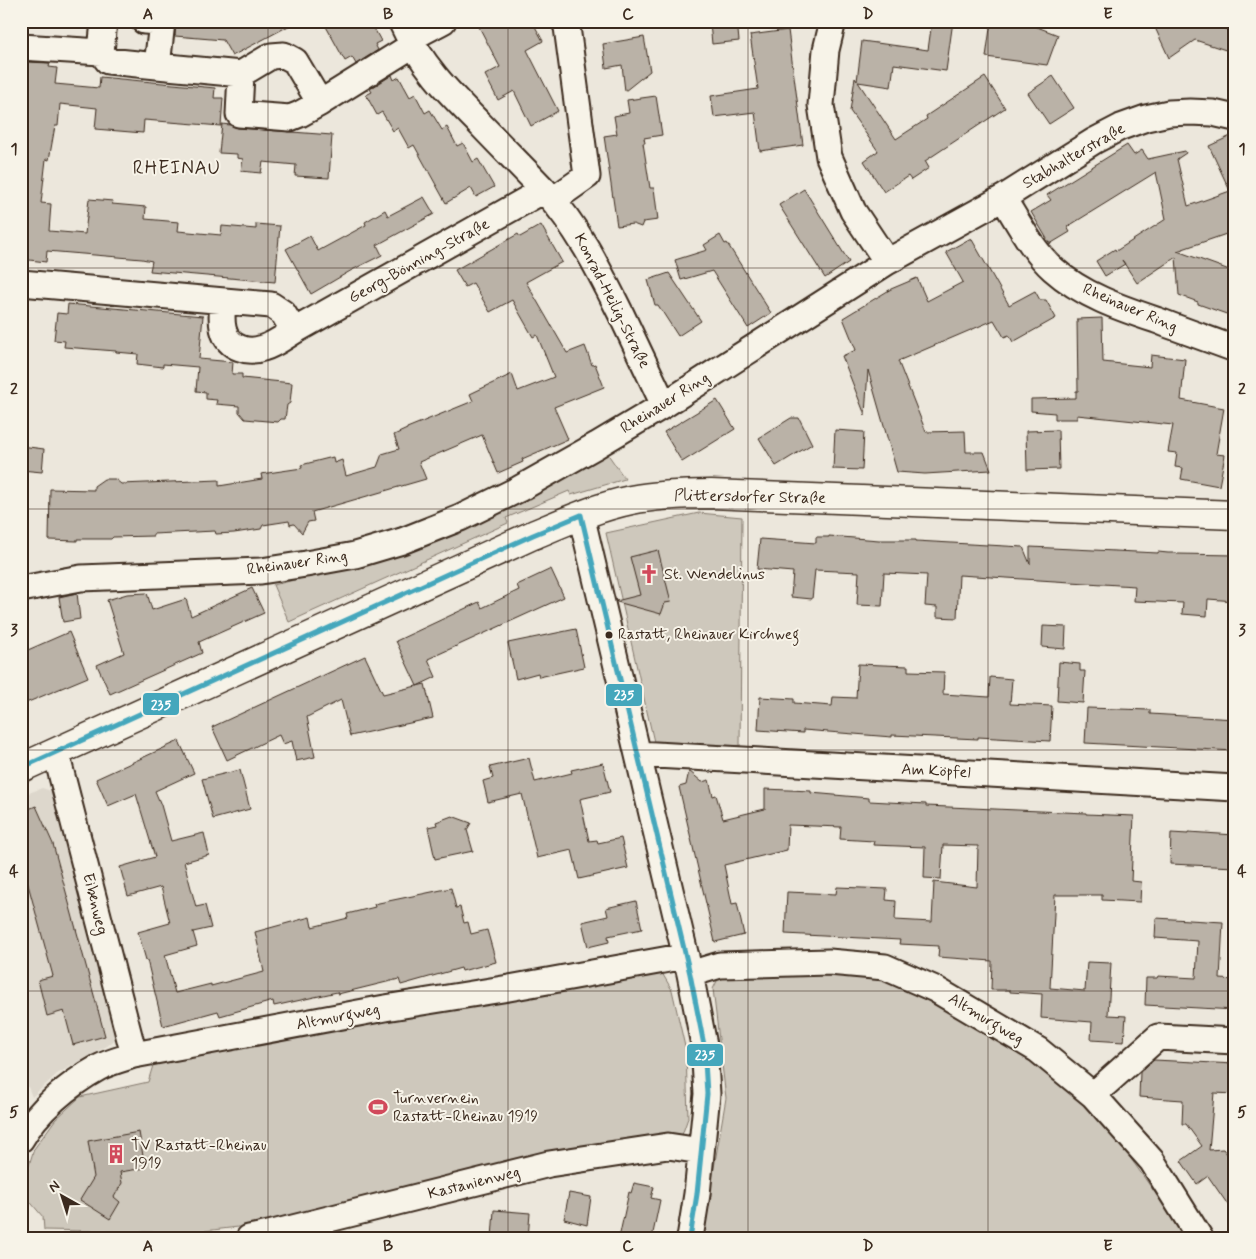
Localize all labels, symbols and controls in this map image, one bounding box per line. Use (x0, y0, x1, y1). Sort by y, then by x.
text: A (143, 4, 153, 25)
text: B (383, 4, 393, 25)
text: C (622, 4, 634, 25)
text: D (862, 4, 874, 25)
text: E (1103, 4, 1113, 25)
street label: Stabhalterstraße (1019, 118, 1129, 194)
text: 1 (10, 139, 18, 160)
text: 1 (1238, 139, 1246, 160)
district label: RHEINAU (133, 156, 221, 181)
street label: Georg-Bönning-Straße (345, 213, 494, 309)
street label: Konrad-Heilig-Straße (569, 230, 655, 372)
street label: Rheinauer Ring (1079, 279, 1181, 337)
street label: Rheinauer Ring (616, 367, 714, 439)
text: 2 (10, 379, 18, 400)
text: 2 (1238, 379, 1246, 400)
street label: Plittersdorfer Straße (674, 485, 826, 509)
street label: Rheinauer Ring (245, 546, 349, 580)
church icon: St. Wendelinus (638, 563, 660, 585)
place label: St. Wendelinus (664, 564, 765, 585)
text: 3 (10, 620, 18, 641)
text: 3 (1238, 620, 1246, 641)
place label: Rastatt, Rheinauer Kirchweg (618, 625, 799, 646)
marker: Rastatt, Rheinauer Kirchweg (604, 630, 614, 640)
line badge: 235 (605, 683, 643, 707)
text: 235 (614, 686, 634, 704)
line badge: 235 (142, 692, 180, 716)
text: 235 (151, 696, 171, 714)
street label: Am Köpfel (901, 759, 971, 783)
text: 4 (9, 861, 19, 882)
text: 4 (1237, 861, 1247, 882)
street label: Eibenweg (76, 871, 113, 937)
street label: Altmurgweg (944, 988, 1028, 1051)
street label: Altmurgweg (294, 999, 382, 1036)
line badge: 235 (686, 1043, 724, 1067)
text: 235 (695, 1046, 715, 1064)
place label: Turnvernein Rastatt-Rheinau 1919 (393, 1088, 538, 1127)
sports icon: Turnvernein Rastatt-Rheinau 1919 (367, 1096, 389, 1118)
text: 5 (9, 1102, 19, 1123)
text: 5 (1237, 1102, 1247, 1123)
place label: TV Rastatt-Rheinau 1919 (131, 1135, 267, 1174)
building icon: TV Rastatt-Rheinau 1919 (105, 1143, 127, 1165)
street label: Kastanienweg (426, 1161, 522, 1205)
north arrow (38, 1172, 88, 1222)
text: N (45, 1177, 64, 1197)
text: A (143, 1236, 153, 1257)
text: B (383, 1236, 393, 1257)
text: C (622, 1236, 634, 1257)
text: D (862, 1236, 874, 1257)
text: E (1103, 1236, 1113, 1257)

